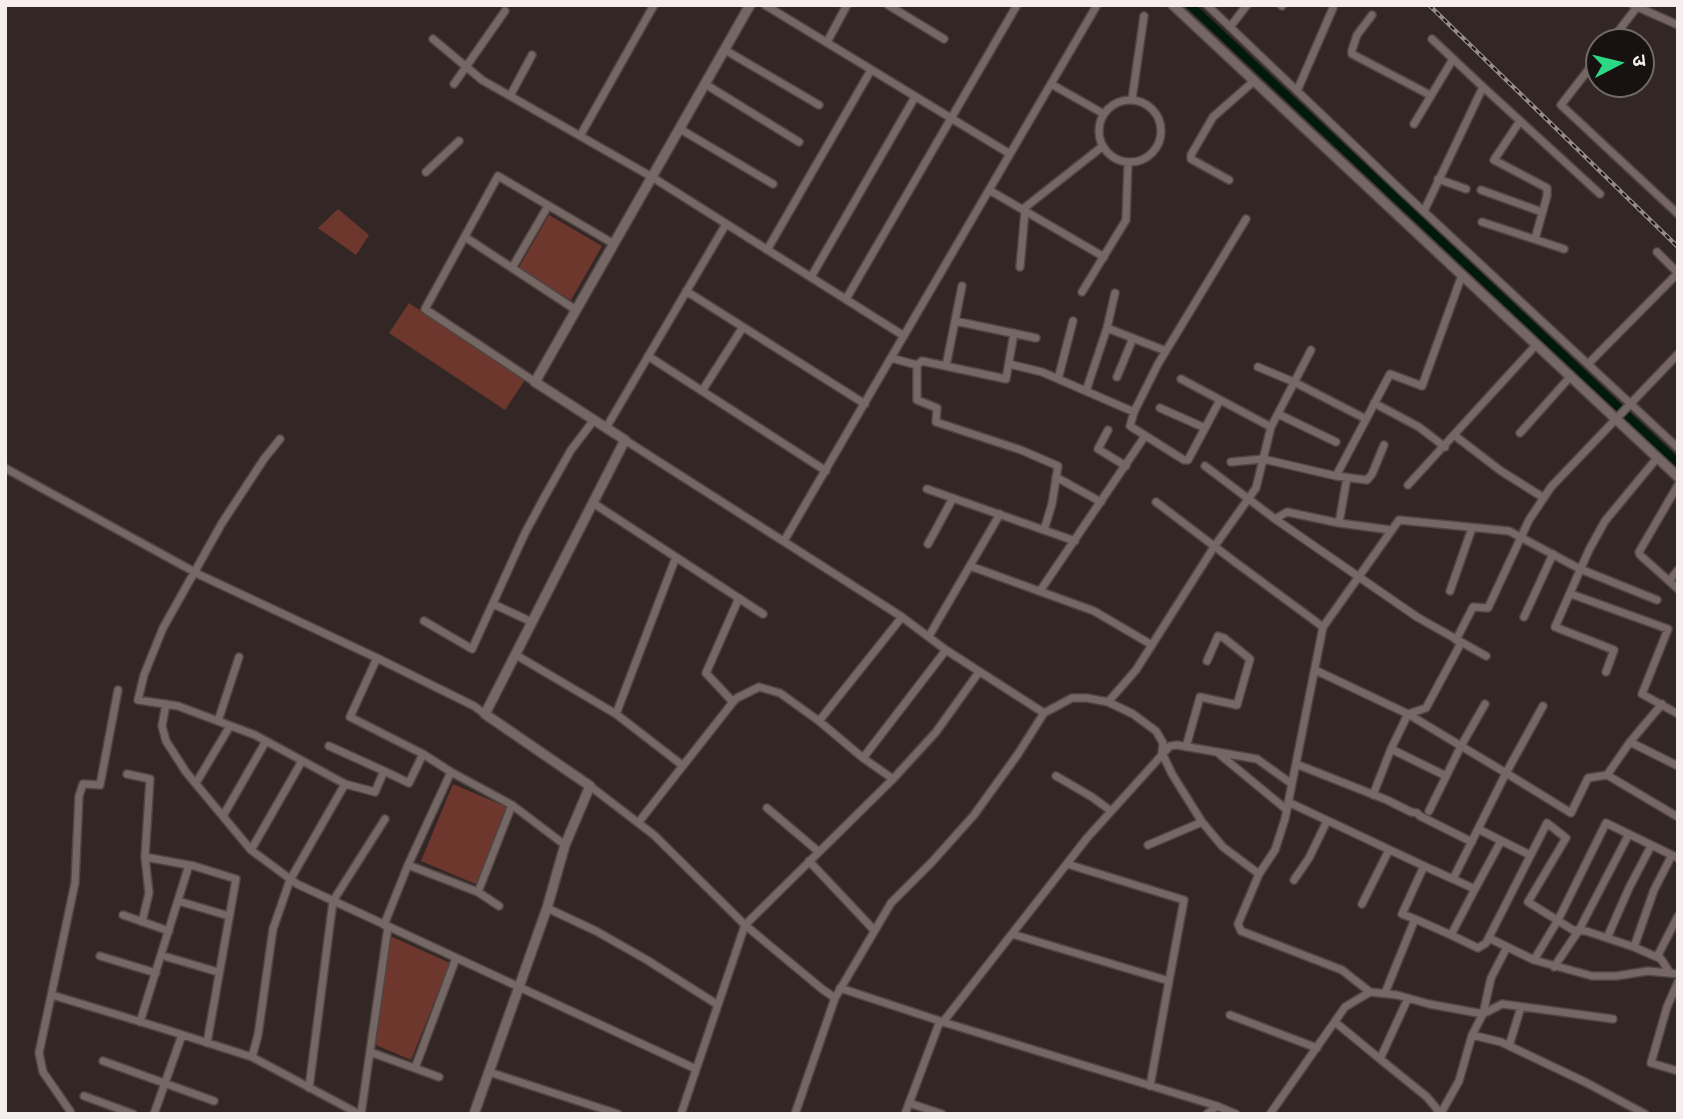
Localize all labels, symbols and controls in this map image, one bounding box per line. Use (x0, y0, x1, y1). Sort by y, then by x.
north arrow (1585, 28, 1655, 98)
text: उ (1628, 54, 1650, 67)

